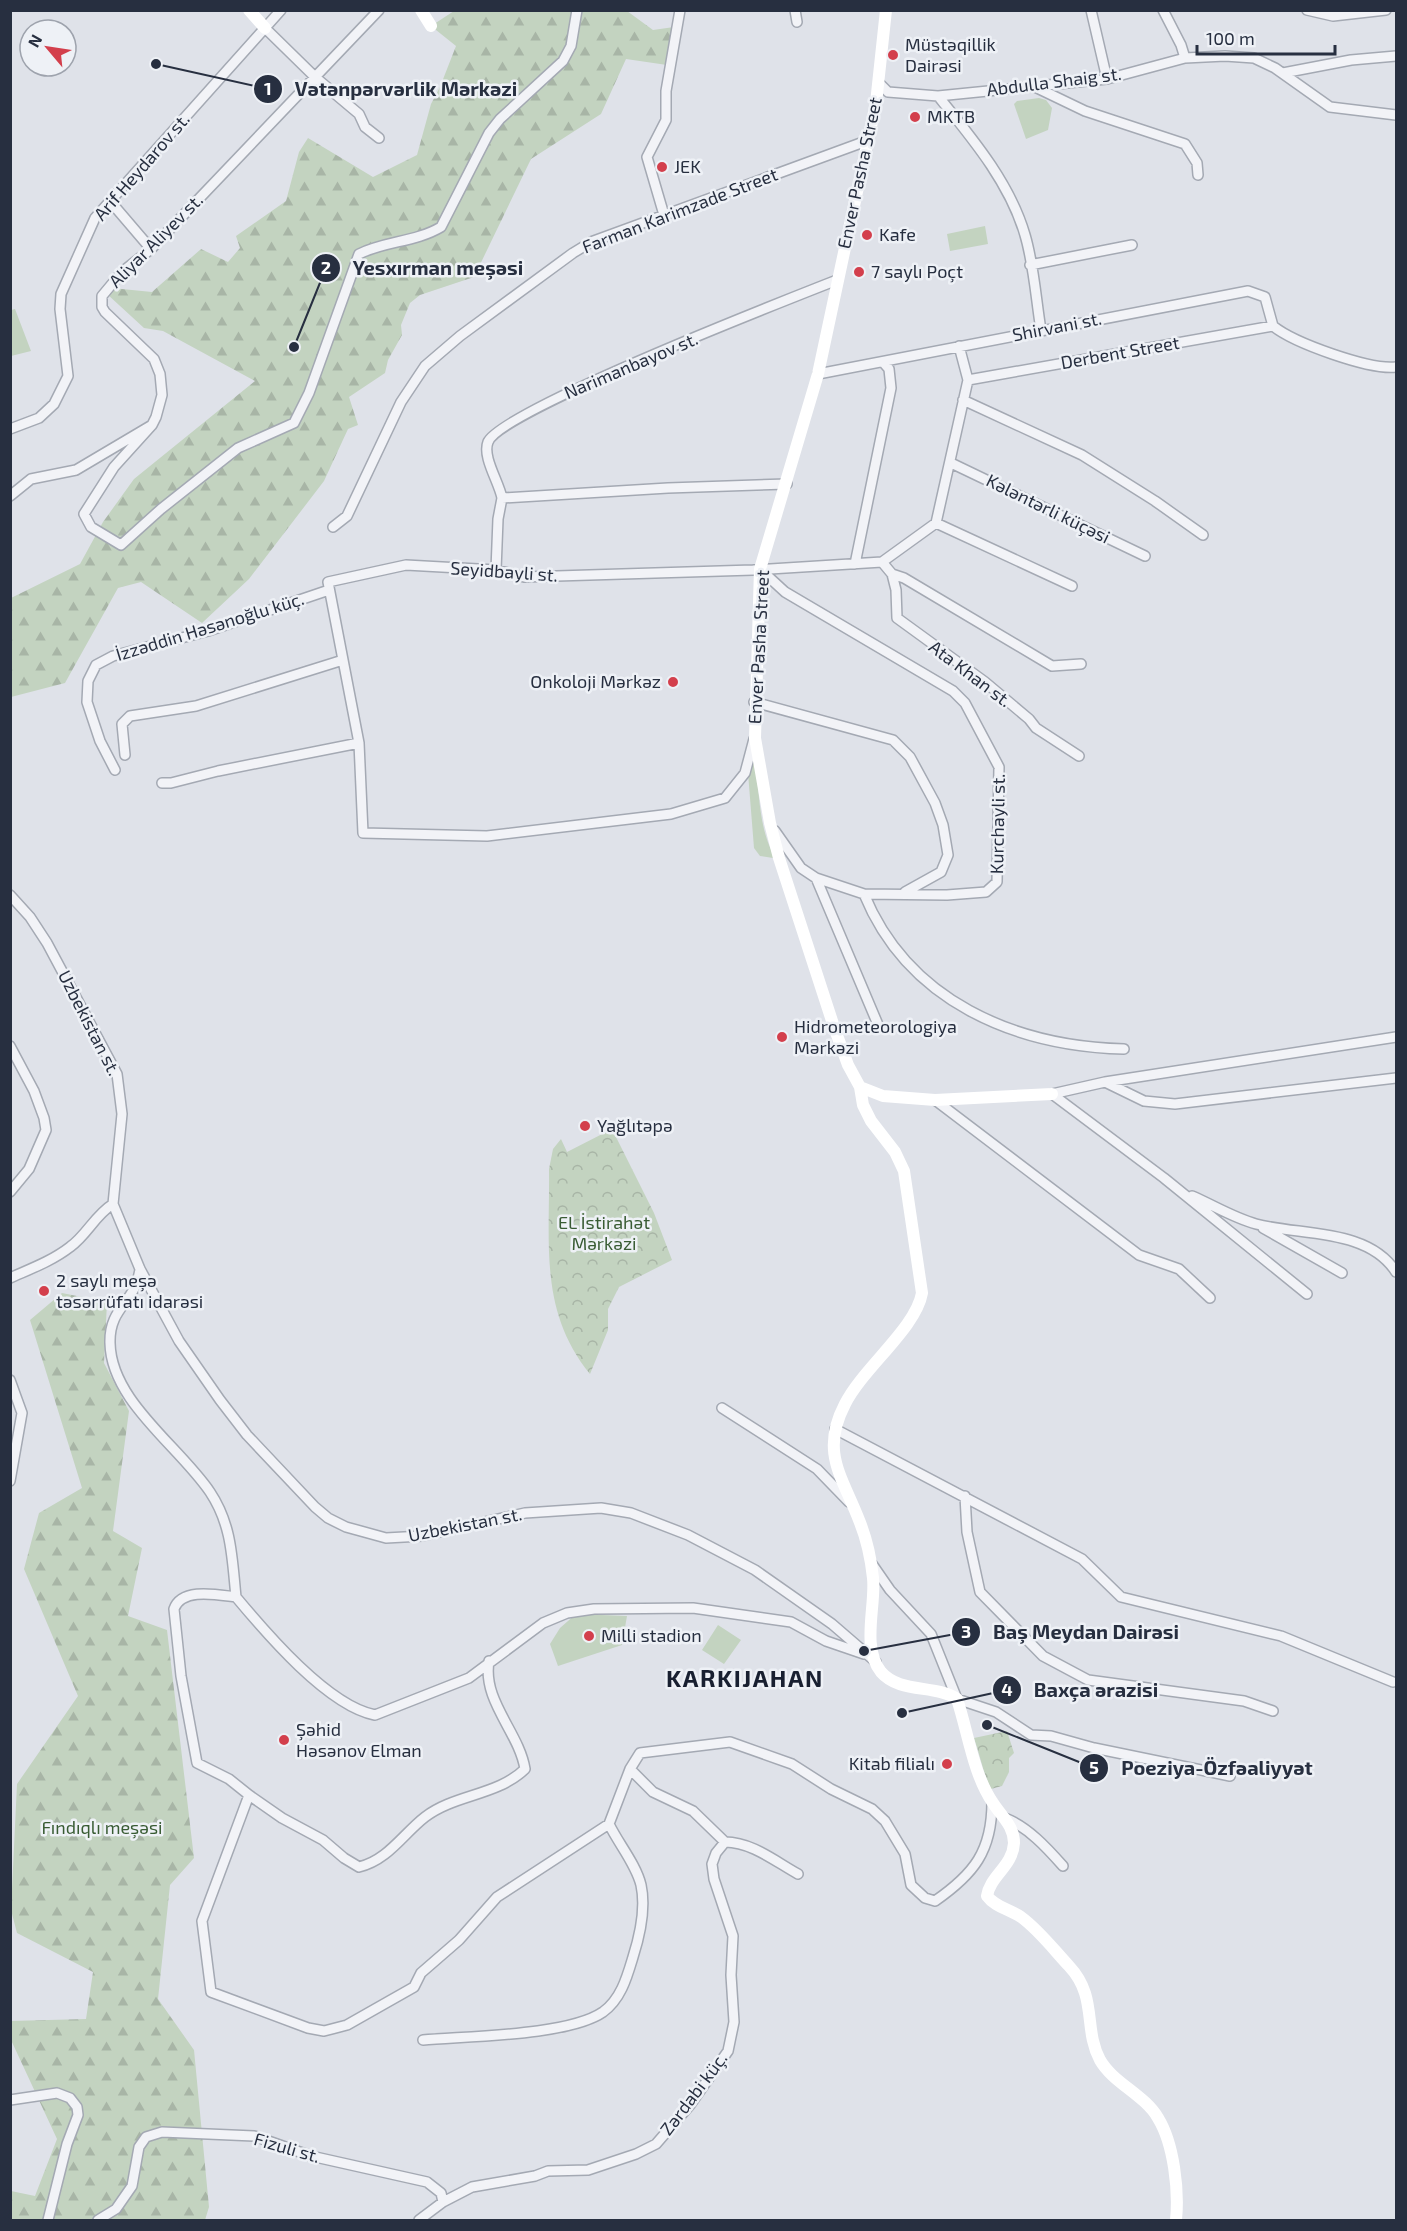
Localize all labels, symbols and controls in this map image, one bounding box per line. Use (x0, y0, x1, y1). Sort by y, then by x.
north arrow (18, 18, 78, 78)
scale bar (1197, 18, 1335, 56)
text: 100 m (1206, 27, 1255, 49)
text: N (23, 31, 46, 50)
place label: Müstəqillik Dairəsi (905, 33, 996, 76)
marker: Müstəqillik Dairəsi (886, 48, 900, 62)
street label: Abdulla Shaig st. (985, 62, 1123, 100)
callout: Vətənpərvərlik Mərkəzi (253, 70, 530, 108)
text: Vətənpərvərlik Mərkəzi (295, 76, 517, 100)
text: 1 (264, 77, 272, 99)
street label: Enver Pasha Street (832, 95, 886, 251)
place label: MKTB (927, 105, 975, 127)
street label: Arif Heydarov st. (89, 108, 194, 225)
marker: MKTB (908, 110, 922, 124)
place label: JEK (674, 155, 701, 177)
marker: JEK (655, 160, 669, 174)
street label: Farman Karimzade Street (579, 163, 781, 258)
street label: Aliyar Aliyev st. (104, 189, 207, 292)
place label: Kafe (879, 223, 916, 245)
marker: Kafe (860, 228, 874, 242)
callout: Yesxırman meşəsi (311, 249, 535, 287)
text: Yesxırman meşəsi (353, 255, 523, 280)
text: 2 (321, 256, 331, 278)
place label: 7 saylı Poçt (871, 260, 963, 283)
marker: 7 saylı Poçt (852, 265, 866, 279)
street label: Shirvani st. (1010, 307, 1103, 345)
street label: Narimanbayov st. (560, 327, 701, 403)
street label: Derbent Street (1059, 331, 1181, 373)
street label: Kələntərli küçəsi (983, 469, 1114, 548)
street label: Seyidbayli st. (450, 556, 559, 586)
street label: Enver Pasha Street (743, 569, 773, 725)
street label: İzzəddin Həsənoğlu küç. (113, 587, 307, 666)
street label: Ata Khan st. (925, 635, 1016, 711)
place label: Onkoloji Mərkəz (530, 670, 661, 692)
marker: Onkoloji Mərkəz (666, 675, 680, 689)
street label: Kurchayli st. (985, 774, 1009, 874)
street label: Uzbekistan st. (54, 966, 126, 1079)
place label: Hidrometeorologiya Mərkəzi (794, 1015, 957, 1058)
marker: Hidrometeorologiya Mərkəzi (775, 1030, 789, 1044)
place label: Yağlıtəpə (597, 1114, 673, 1136)
marker: Yağlıtəpə (578, 1119, 592, 1133)
park label: EL İstirahət Mərkəzi (558, 1211, 650, 1254)
place label: 2 saylı meşə təsərrüfatı idarəsi (56, 1269, 203, 1312)
marker: 2 saylı meşə təsərrüfatı idarəsi (37, 1284, 51, 1298)
street label: Uzbekistan st. (406, 1502, 523, 1546)
callout: Baş Meydan Dairəsi (951, 1613, 1191, 1651)
text: Baş Meydan Dairəsi (993, 1619, 1179, 1644)
text: 3 (961, 1620, 971, 1642)
place label: Milli stadion (601, 1624, 702, 1646)
marker: Milli stadion (582, 1629, 596, 1643)
district label: KARKIJAHAN (666, 1663, 824, 1692)
callout: Baxça ərazisi (992, 1671, 1170, 1709)
text: Baxça ərazisi (1034, 1677, 1158, 1702)
text: 4 (1001, 1678, 1013, 1700)
place label: Şəhid Həsənov Elman (296, 1718, 422, 1761)
marker: Şəhid Həsənov Elman (277, 1733, 291, 1747)
callout: Poeziya-Özfəaliyyət (1079, 1749, 1325, 1787)
place label: Kitab filialı (849, 1752, 935, 1774)
text: Poeziya-Özfəaliyyət (1121, 1755, 1313, 1780)
text: 5 (1089, 1756, 1099, 1778)
marker: Kitab filialı (940, 1757, 954, 1771)
park label: Fındıqlı meşəsi (41, 1816, 163, 1839)
street label: Zərdabi küç. (655, 2048, 732, 2140)
street label: Fizuli st. (252, 2127, 323, 2167)

